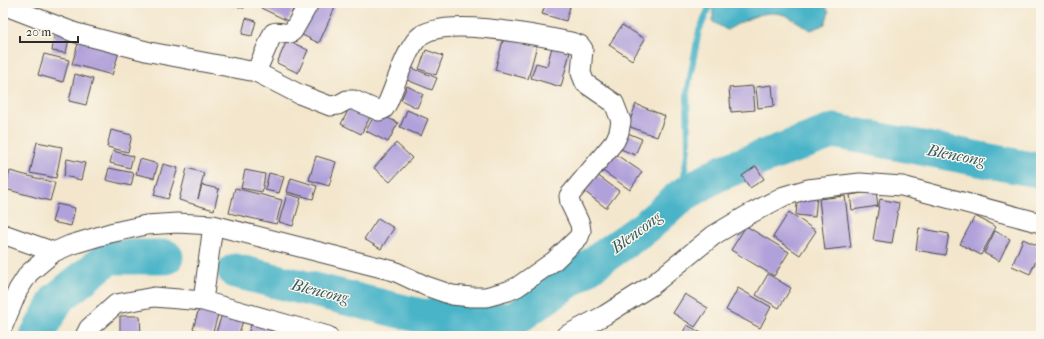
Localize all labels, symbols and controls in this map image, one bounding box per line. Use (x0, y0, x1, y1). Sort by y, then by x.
scale bar (20, 18, 78, 44)
text: 20 m (26, 25, 51, 39)
water label: Blencong (925, 140, 987, 170)
water label: Blencong (606, 207, 665, 258)
water label: Blencong (289, 275, 351, 307)

